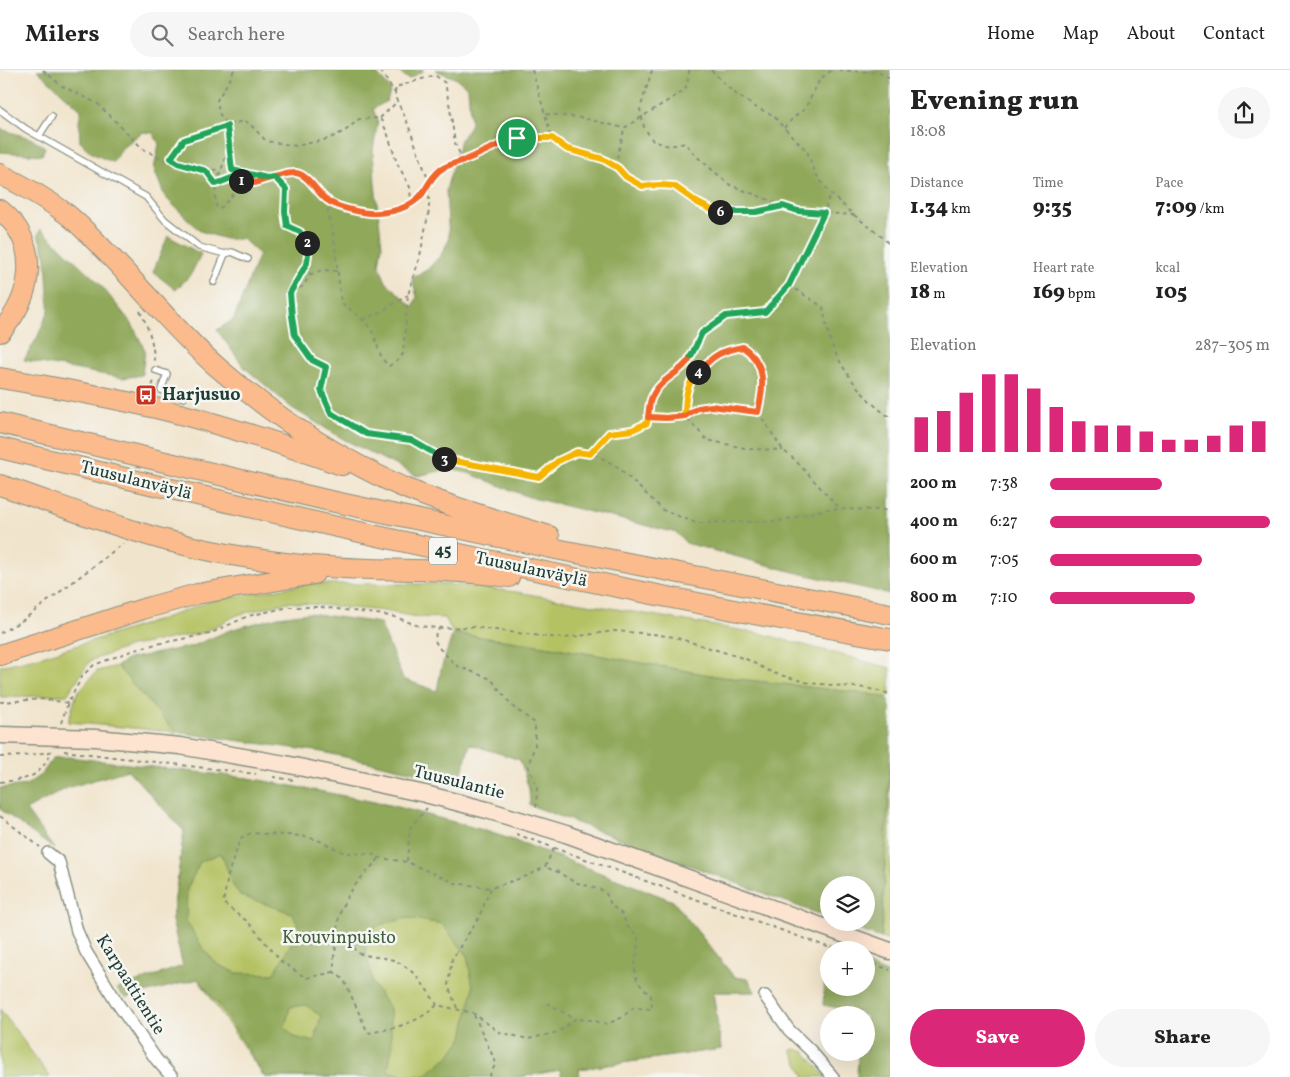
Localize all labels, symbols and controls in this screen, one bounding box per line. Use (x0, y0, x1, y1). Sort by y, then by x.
search box (130, 12, 480, 57)
text: Milers (25, 18, 100, 52)
icon: search (148, 21, 176, 49)
text: Search here (188, 22, 285, 48)
text: Home (987, 22, 1035, 47)
text: Map (1063, 22, 1099, 47)
text: About (1127, 22, 1175, 47)
text: Contact (1203, 22, 1265, 47)
text: Evening run (910, 82, 1079, 121)
button: share (1218, 87, 1270, 139)
pin (496, 117, 538, 159)
text: 18:08 (910, 121, 946, 143)
icon: arrive (503, 124, 531, 152)
pin: 1 (228, 168, 254, 194)
text: 1 (239, 172, 244, 191)
text: Distance (910, 174, 964, 193)
text: Time (1033, 174, 1063, 193)
text: Pace (1155, 174, 1183, 193)
text: 1.34 (910, 193, 948, 222)
text: 9:35 (1033, 193, 1072, 222)
text: 7:09 (1155, 193, 1197, 222)
pin: 6 (708, 200, 732, 224)
text: km (948, 200, 971, 219)
text: /km (1197, 200, 1225, 219)
text: 6 (717, 203, 724, 222)
pin: 2 (294, 230, 320, 256)
text: 2 (304, 234, 311, 253)
text: Elevation (910, 259, 968, 278)
text: Heart rate (1033, 259, 1094, 278)
text: kcal (1155, 259, 1180, 278)
text: 18 (910, 278, 930, 307)
text: 169 (1033, 278, 1065, 307)
text: 105 (1155, 278, 1187, 307)
text: m (930, 285, 946, 304)
text: bpm (1065, 285, 1096, 304)
text: Elevation (910, 335, 977, 357)
text: 287–305 m (1195, 335, 1270, 357)
pin: 4 (686, 360, 710, 384)
text: 4 (694, 363, 703, 382)
bus stop icon: Harjusuo (134, 383, 158, 407)
place label: Harjusuo (162, 383, 241, 408)
pin: 3 (432, 446, 456, 472)
text: 3 (441, 450, 448, 469)
street label: Tuusulanväylä (78, 455, 194, 507)
text: 200 m (910, 473, 957, 495)
text: 7:38 (990, 473, 1018, 495)
text: 400 m (910, 511, 958, 533)
text: 6:27 (990, 511, 1018, 533)
road number: 45 (429, 538, 457, 564)
street label: Tuusulanväylä (473, 546, 589, 594)
text: 600 m (910, 549, 957, 571)
text: 7:05 (990, 549, 1019, 571)
text: 800 m (910, 587, 957, 609)
text: 7:10 (990, 587, 1017, 609)
street label: Tuusulantie (411, 760, 507, 806)
map controls (820, 876, 875, 1061)
button: layers (820, 876, 875, 931)
park label: Krouvinpuisto (282, 926, 396, 951)
street label: Karpaattientie (89, 930, 171, 1040)
button: + (820, 941, 875, 996)
button: − (820, 1006, 875, 1061)
button: Save (910, 1009, 1085, 1067)
button: Share (1095, 1009, 1270, 1067)

